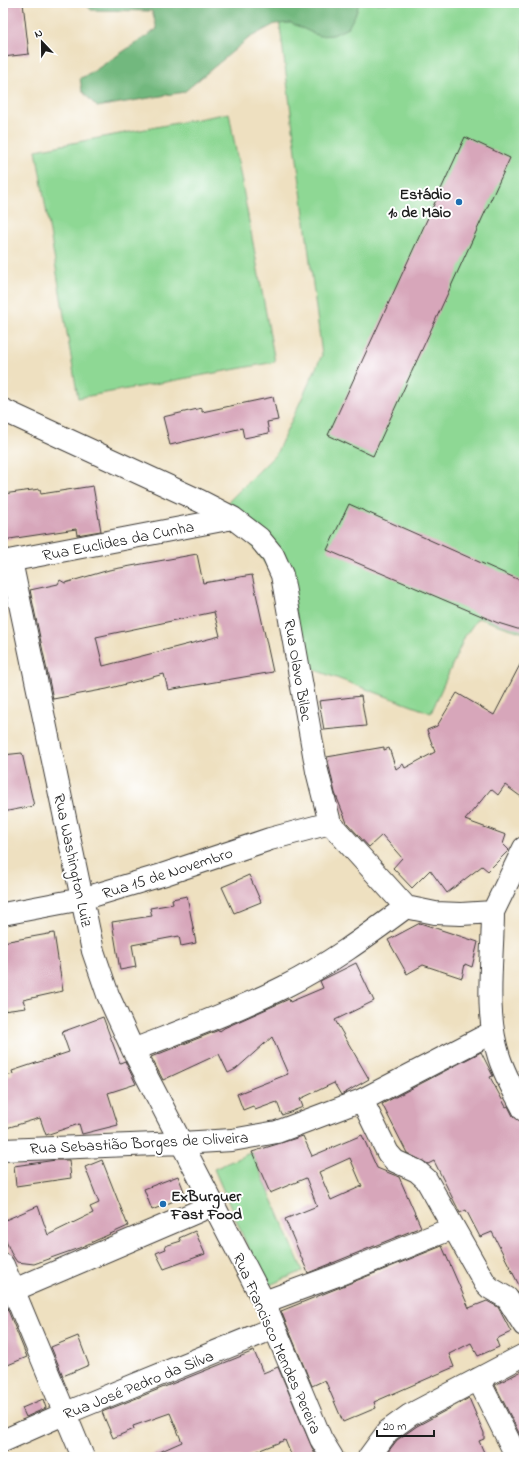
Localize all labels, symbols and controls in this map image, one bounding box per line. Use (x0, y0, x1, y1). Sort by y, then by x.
north arrow (22, 22, 62, 62)
text: N (32, 25, 45, 42)
place label: Estádio 1º de Maio (388, 183, 451, 225)
marker: Estádio 1º de Maio (454, 197, 464, 207)
street label: Rua Euclides da Cunha (40, 515, 196, 568)
street label: Rua Olavo Bilac (276, 618, 318, 724)
street label: Rua Washington Luiz (46, 792, 98, 929)
street label: Rua 15 de Novembro (99, 841, 236, 906)
street label: Rua Sebastião Borges de Oliveira (29, 1126, 249, 1162)
place label: ExBurguer Fast Food (170, 1185, 242, 1227)
marker: ExBurguer Fast Food (158, 1199, 168, 1209)
street label: Rua Francisco Mendes Pereira (225, 1249, 327, 1438)
street label: Rua José Pedro da Silva (60, 1345, 217, 1427)
scale bar (377, 1412, 434, 1438)
text: 20 m (383, 1418, 406, 1436)

